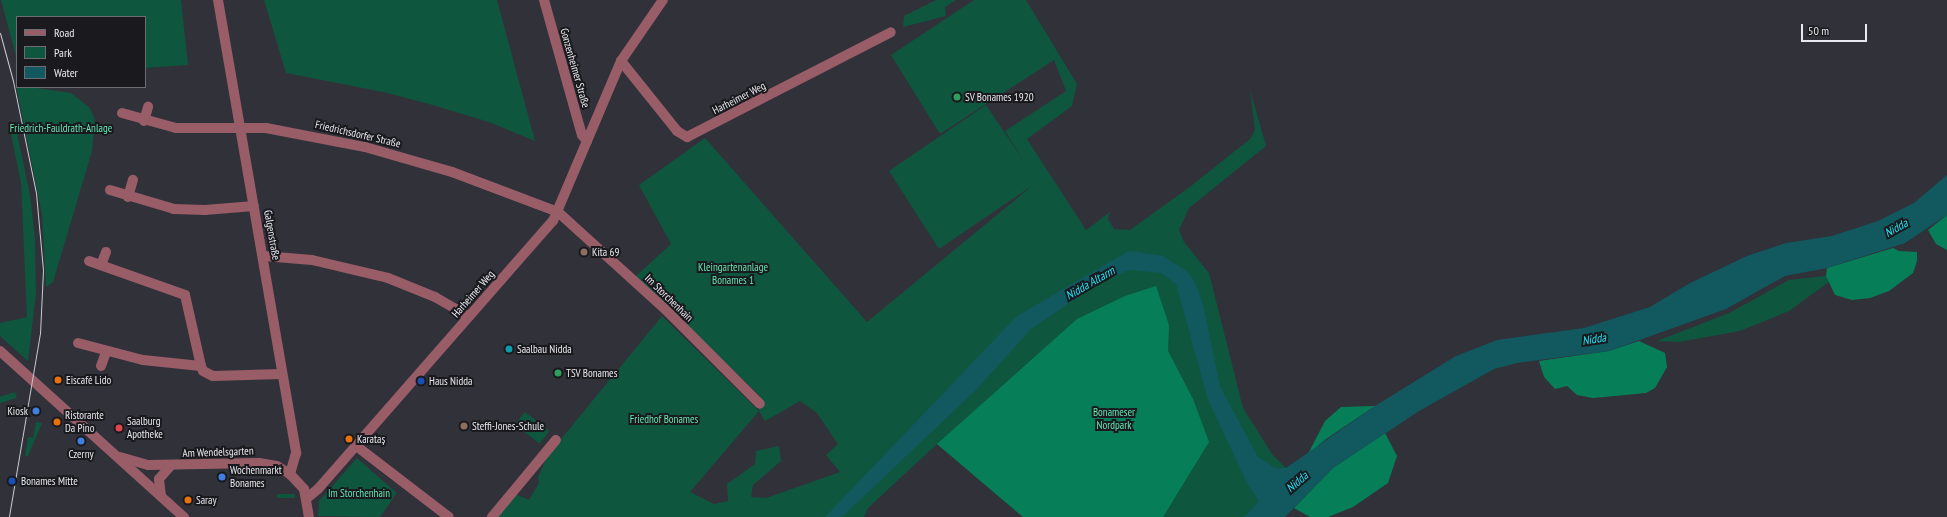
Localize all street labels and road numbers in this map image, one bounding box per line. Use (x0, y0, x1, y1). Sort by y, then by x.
street label: Gonzenheimer Straße (557, 27, 593, 109)
street label: Harheimer Weg (710, 79, 768, 117)
street label: Friedrichsdorfer Straße (314, 118, 402, 150)
street label: Galgenstraße (261, 209, 283, 261)
street label: Harheimer Weg (449, 268, 497, 320)
street label: Im Storchenhain (642, 272, 696, 324)
street label: Am Wendelsgarten (182, 444, 254, 460)

